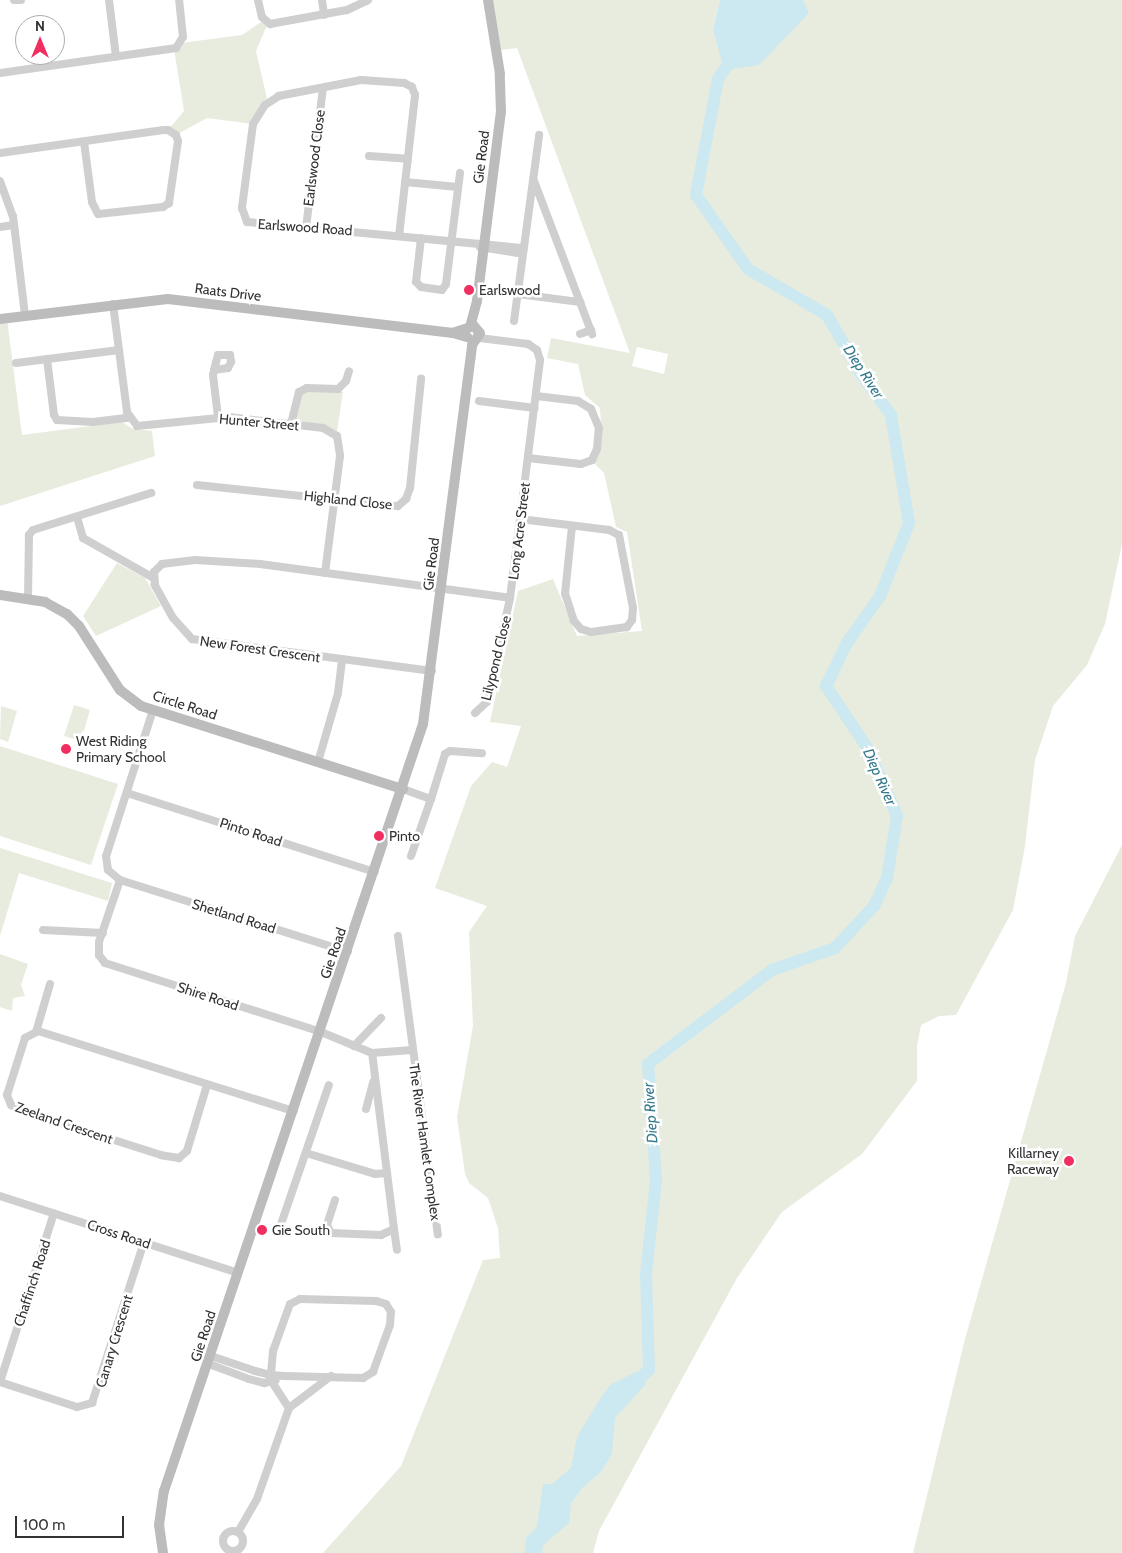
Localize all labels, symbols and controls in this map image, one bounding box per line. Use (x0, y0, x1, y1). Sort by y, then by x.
north arrow (15, 15, 65, 65)
text: N (35, 17, 45, 35)
street label: Earlswood Close (300, 109, 328, 207)
street label: Gie Road (469, 130, 493, 184)
street label: Earlswood Road (257, 215, 353, 239)
street label: Raats Drive (194, 280, 262, 304)
place label: Earlswood (479, 282, 540, 298)
marker: Earlswood (463, 284, 475, 296)
water label: Diep River (839, 342, 887, 402)
street label: Hunter Street (218, 410, 300, 434)
street label: Long Acre Street (505, 481, 533, 581)
street label: Highland Close (303, 487, 393, 513)
street label: Gie Road (419, 537, 443, 591)
street label: Lilypond Close (477, 614, 515, 702)
street label: New Forest Crescent (199, 632, 321, 666)
street label: Circle Road (151, 687, 219, 723)
place label: West Riding Primary School (76, 733, 166, 766)
marker: West Riding Primary School (60, 743, 72, 755)
water label: Diep River (858, 746, 900, 808)
street label: Pinto Road (218, 814, 284, 850)
place label: Pinto (389, 828, 420, 844)
marker: Pinto (373, 830, 385, 842)
street label: Shetland Road (190, 895, 278, 937)
street label: Gie Road (316, 925, 350, 981)
street label: Shire Road (175, 978, 241, 1014)
street label: The River Hamlet Complex (406, 1062, 444, 1222)
water label: Diep River (640, 1082, 662, 1144)
street label: Zeeland Crescent (13, 1098, 115, 1148)
place label: Killarney Raceway (1007, 1145, 1059, 1178)
marker: Killarney Raceway (1063, 1155, 1075, 1167)
street label: Cross Road (85, 1216, 153, 1252)
place label: Gie South (272, 1222, 330, 1238)
marker: Gie South (256, 1224, 268, 1236)
street label: Chaffinch Road (10, 1237, 54, 1329)
street label: Canary Crescent (92, 1293, 136, 1389)
street label: Gie Road (187, 1308, 219, 1364)
scale bar (18, 1506, 126, 1538)
text: 100 m (23, 1516, 65, 1534)

